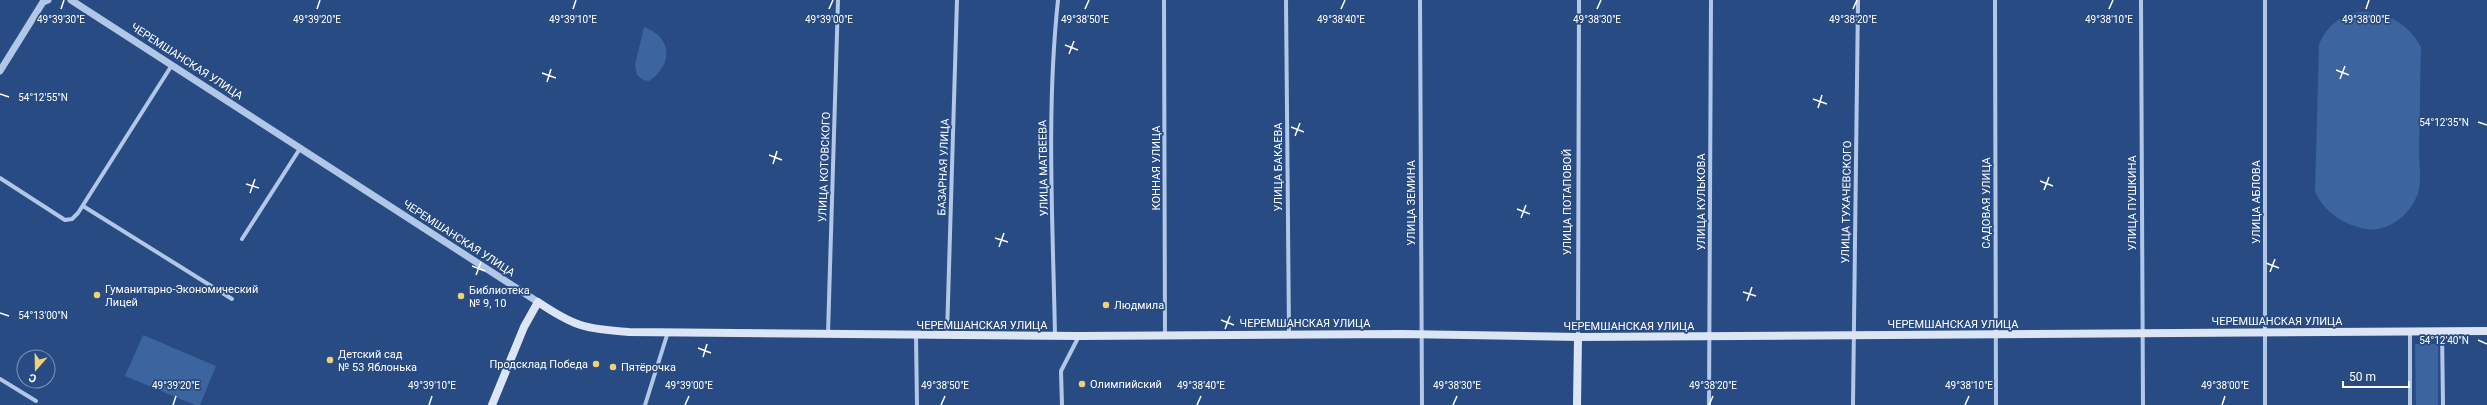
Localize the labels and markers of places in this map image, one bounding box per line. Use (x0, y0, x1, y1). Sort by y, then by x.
place label: Гуманитарно-Экономический Лицей (105, 283, 258, 309)
place label: Библиотека № 9, 10 (469, 284, 530, 310)
marker: Гуманитарно-Экономический Лицей (92, 290, 102, 300)
marker: Библиотека № 9, 10 (456, 291, 466, 301)
place label: Людмила (1114, 299, 1164, 312)
marker: Людмила (1101, 300, 1111, 310)
place label: Детский сад № 53 Яблонька (338, 348, 417, 374)
marker: Детский сад № 53 Яблонька (325, 355, 335, 365)
place label: Продсклад Победа (489, 358, 588, 371)
marker: Продсклад Победа (591, 359, 601, 369)
place label: Пятёрочка (621, 361, 676, 374)
marker: Пятёрочка (608, 362, 618, 372)
place label: Олимпийский (1090, 378, 1162, 391)
marker: Олимпийский (1077, 379, 1087, 389)

